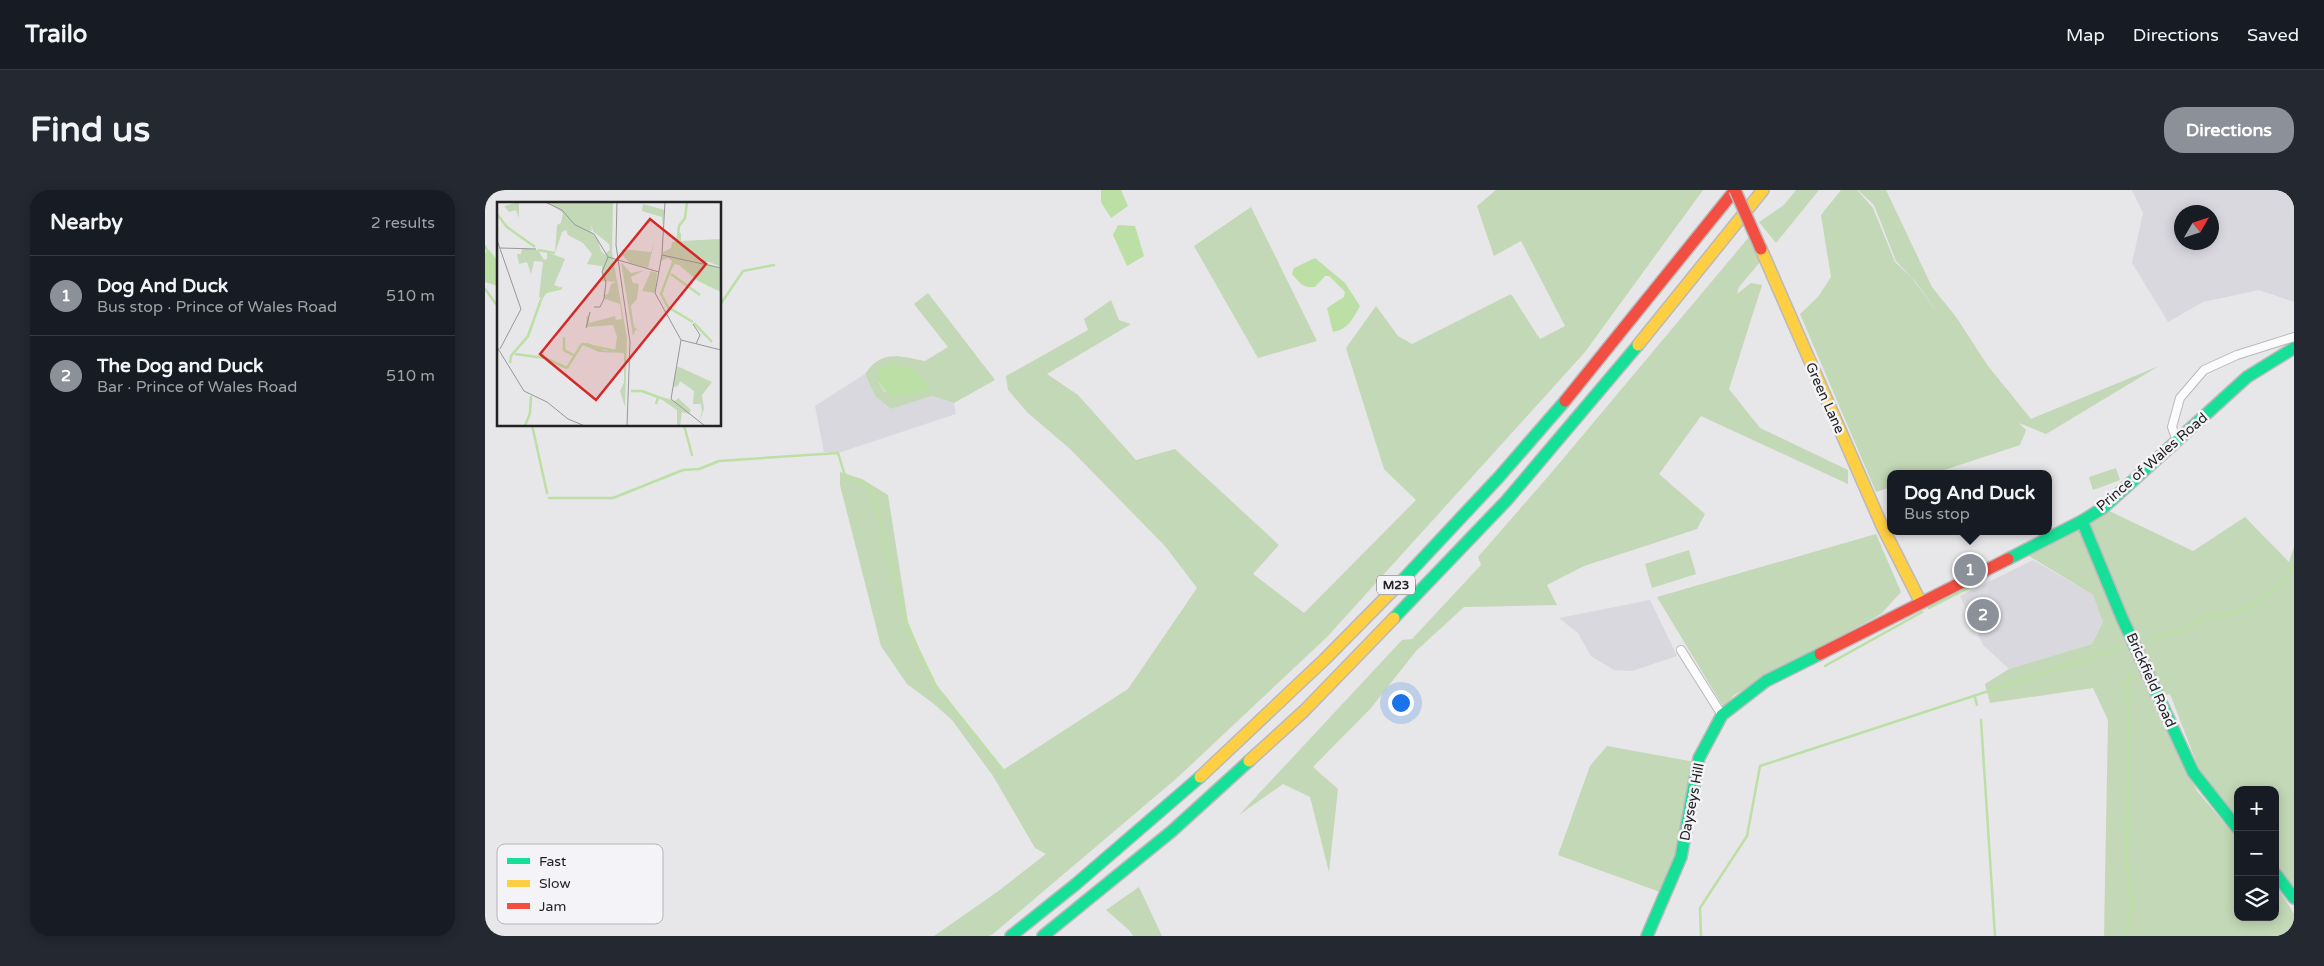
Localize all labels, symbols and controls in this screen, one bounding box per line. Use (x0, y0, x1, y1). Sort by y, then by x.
text: Trailo (25, 20, 87, 49)
text: Map (2066, 24, 2105, 46)
text: Directions (2133, 24, 2219, 46)
text: Saved (2247, 24, 2299, 46)
button: Directions (2164, 107, 2294, 153)
text: Find us (30, 109, 150, 151)
inset map (497, 202, 721, 426)
north arrow (2174, 205, 2219, 250)
text: Nearby (50, 210, 123, 235)
text: 2 results (371, 213, 435, 233)
text: Dog And Duck (97, 275, 228, 297)
text: 1 (61, 286, 71, 306)
text: 510 m (386, 286, 435, 306)
text: Bus stop · Prince of Wales Road (97, 297, 337, 317)
text: The Dog and Duck (97, 355, 263, 377)
street label: Green Lane (1802, 360, 1848, 436)
text: 2 (61, 366, 71, 386)
text: 510 m (386, 366, 435, 386)
text: Bar · Prince of Wales Road (97, 377, 297, 397)
street label: Prince of Wales Road (2093, 409, 2211, 515)
popup (1887, 470, 2052, 535)
text: Dog And Duck (1904, 482, 2035, 504)
text: Bus stop (1904, 504, 1970, 524)
pin: 1 (1954, 551, 1986, 589)
road number: M23 (1377, 576, 1415, 594)
pin: 2 (1967, 596, 1999, 634)
street label: Brickfield Road (2123, 630, 2179, 730)
your location (1388, 690, 1414, 716)
street label: Dayseys Hill (1676, 762, 1708, 842)
map controls (2234, 786, 2279, 921)
button: + (2234, 786, 2279, 831)
button: − (2234, 831, 2279, 876)
legend (497, 844, 663, 924)
text: Fast (539, 853, 567, 870)
text: Slow (539, 875, 571, 892)
button: layers (2234, 876, 2279, 921)
text: Jam (539, 898, 566, 915)

